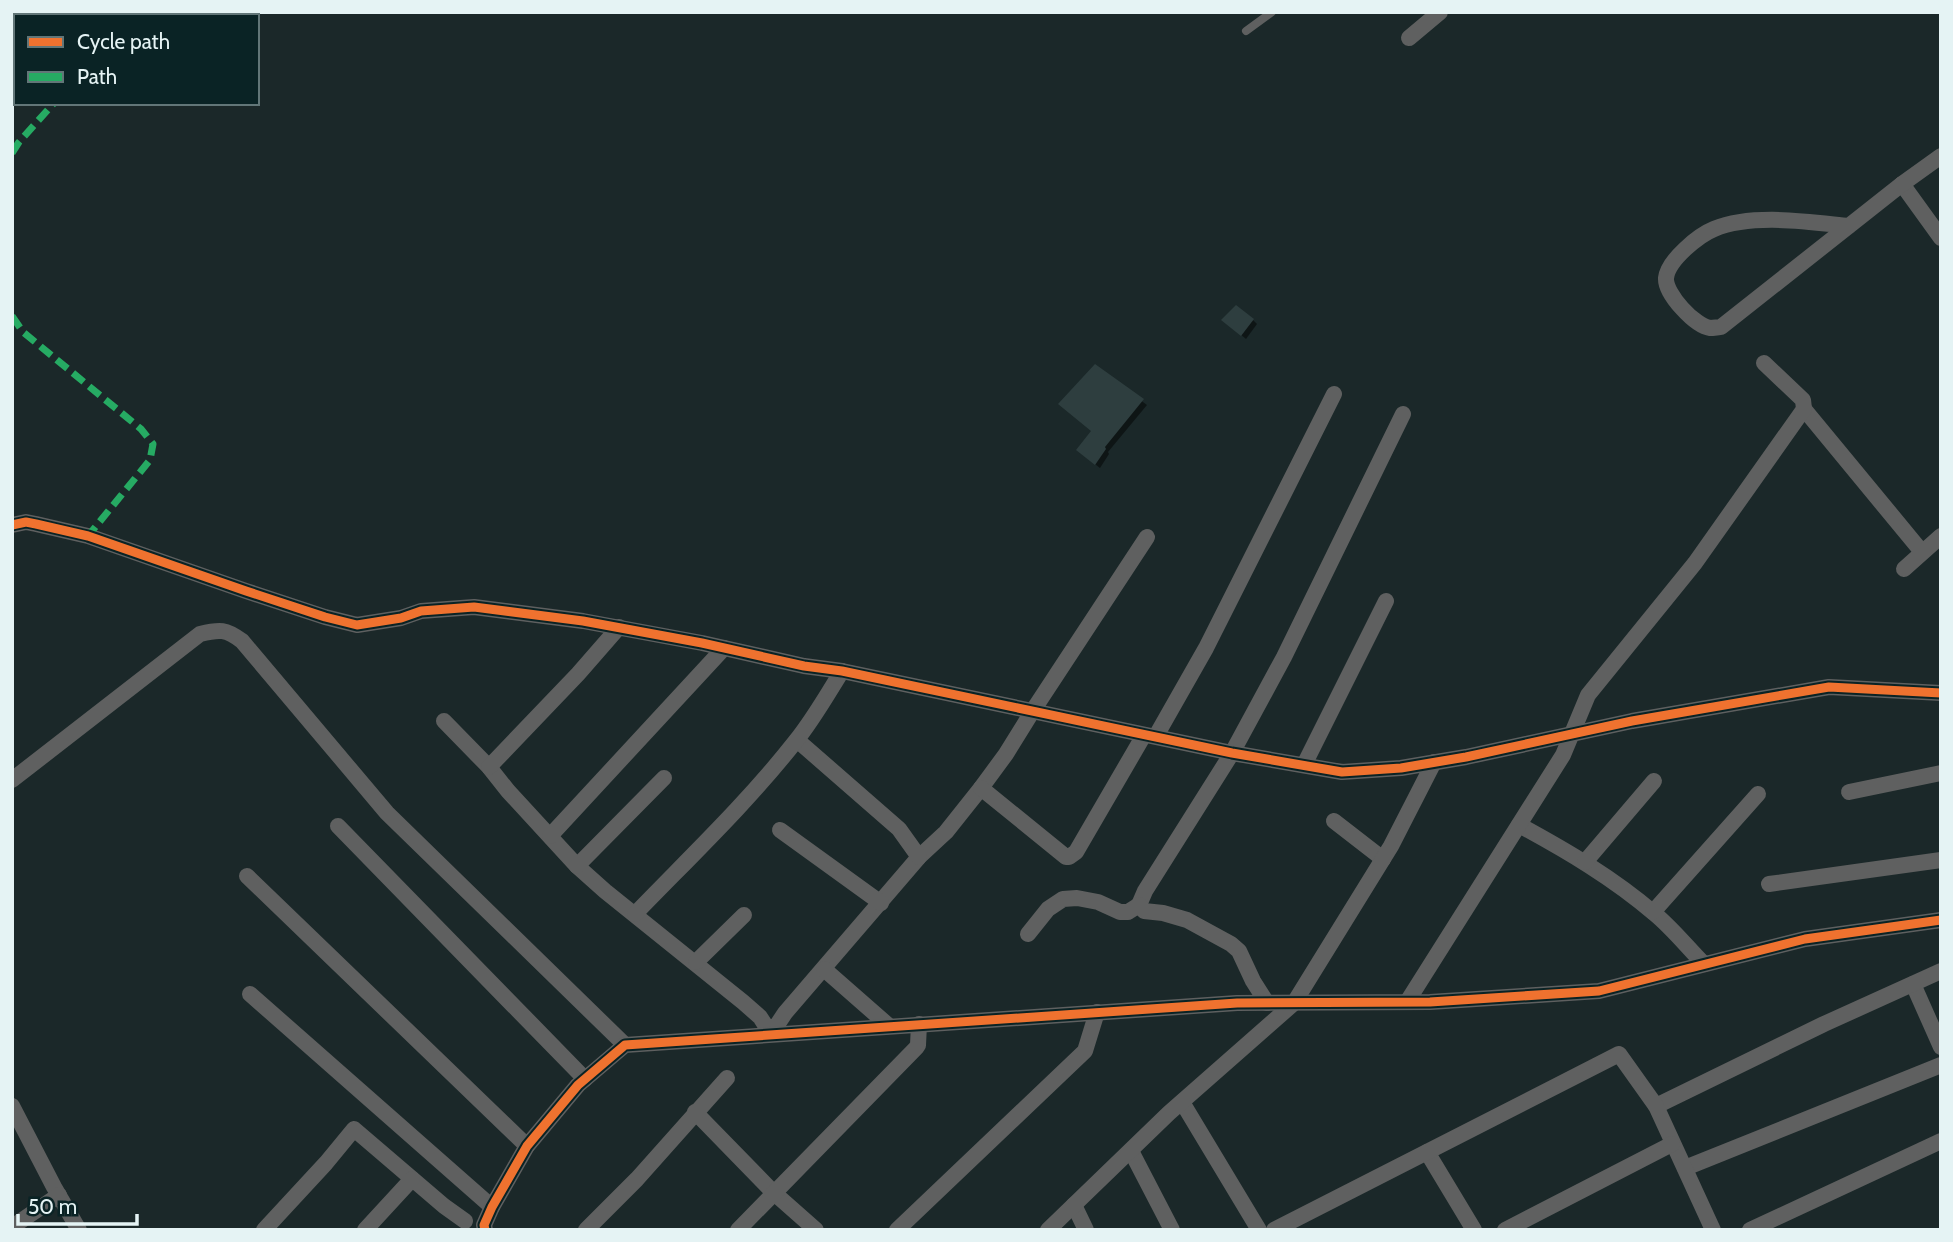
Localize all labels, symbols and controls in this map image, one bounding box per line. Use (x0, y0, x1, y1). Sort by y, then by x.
legend (14, 14, 259, 105)
text: Cycle path (77, 29, 170, 54)
text: Path (77, 64, 117, 89)
scale bar (18, 1182, 136, 1226)
text: 50 m (28, 1194, 77, 1219)

